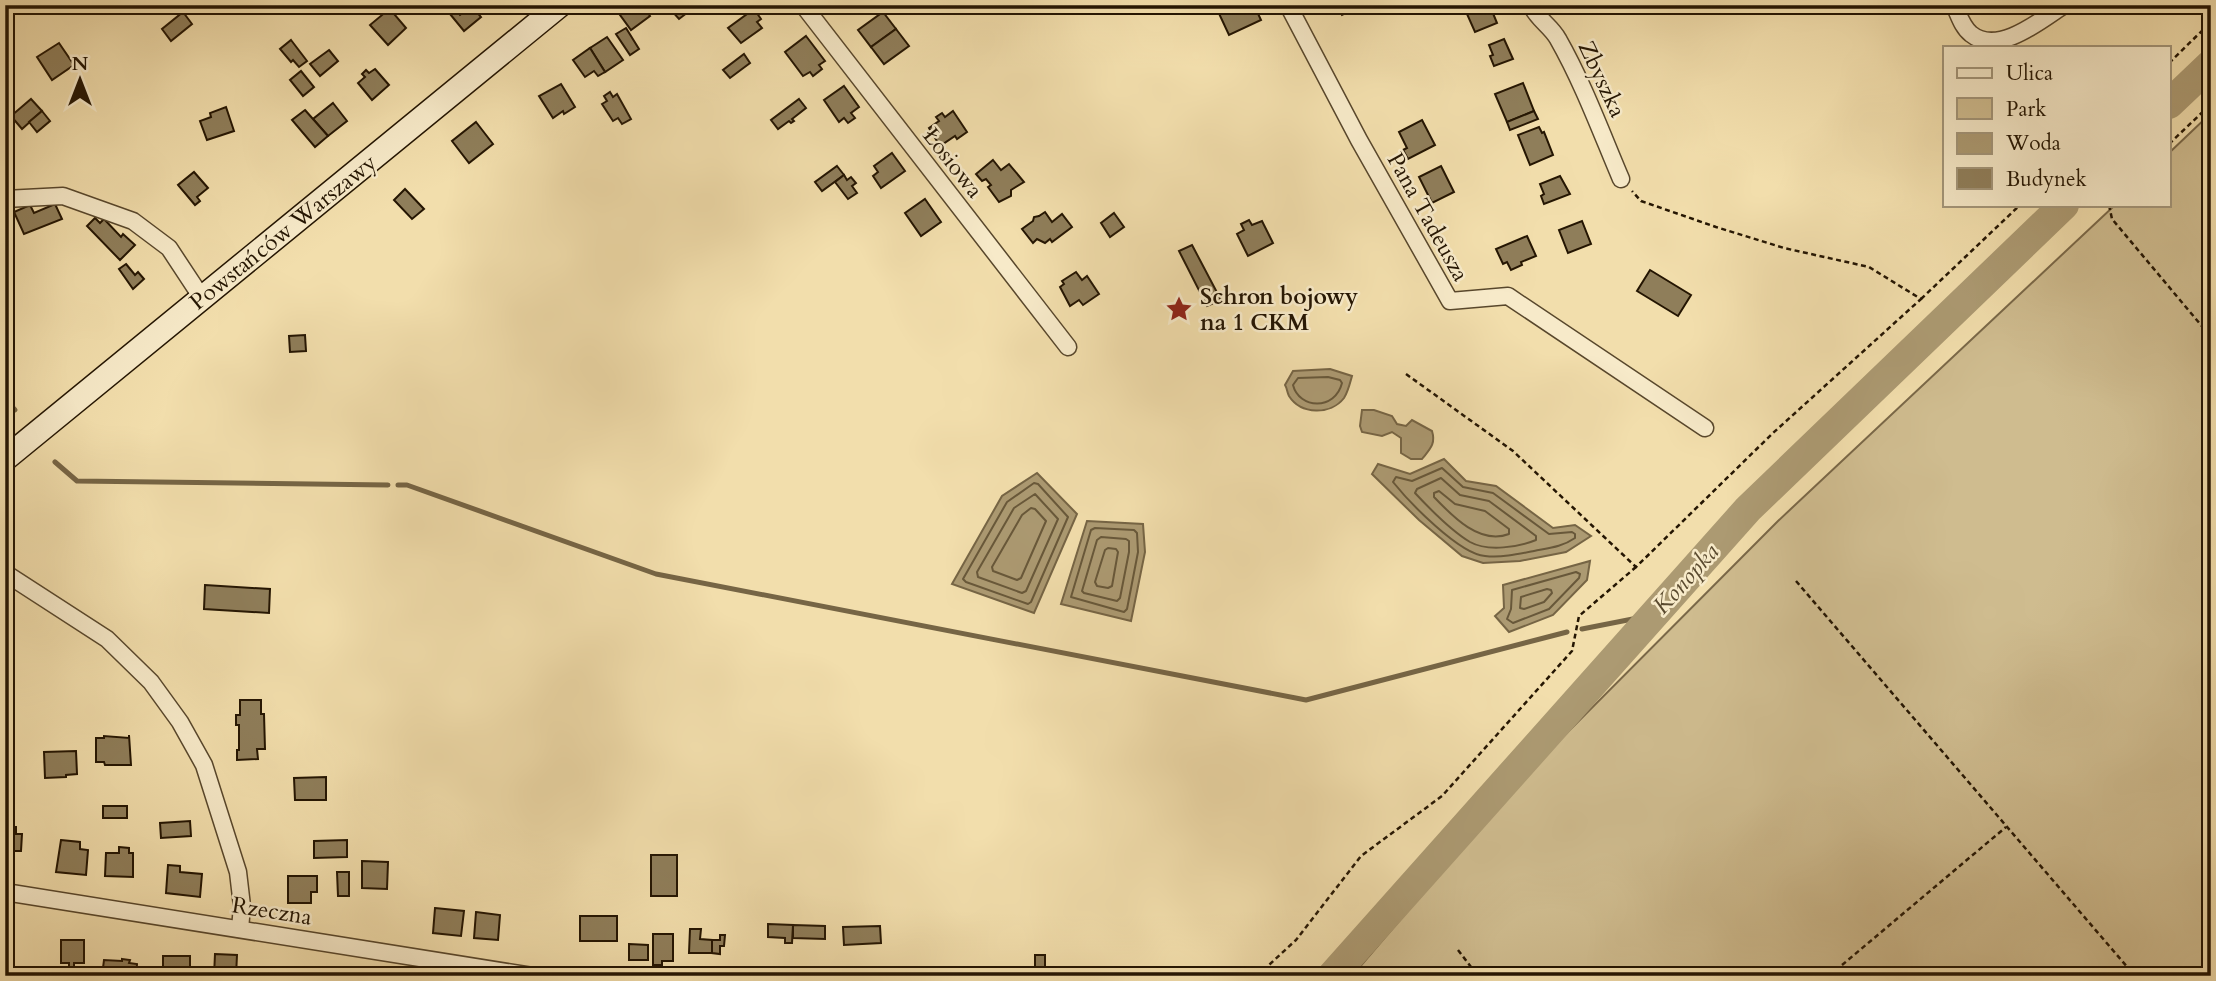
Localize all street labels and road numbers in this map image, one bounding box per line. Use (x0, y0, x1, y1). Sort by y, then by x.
street label: Zbyszka (1571, 36, 1633, 122)
street label: Łosiowa (916, 121, 990, 205)
street label: Powstańców Warszawy (183, 147, 383, 317)
street label: Pana Tadeusza (1380, 147, 1476, 287)
street label: Rzeczna (230, 889, 314, 933)

